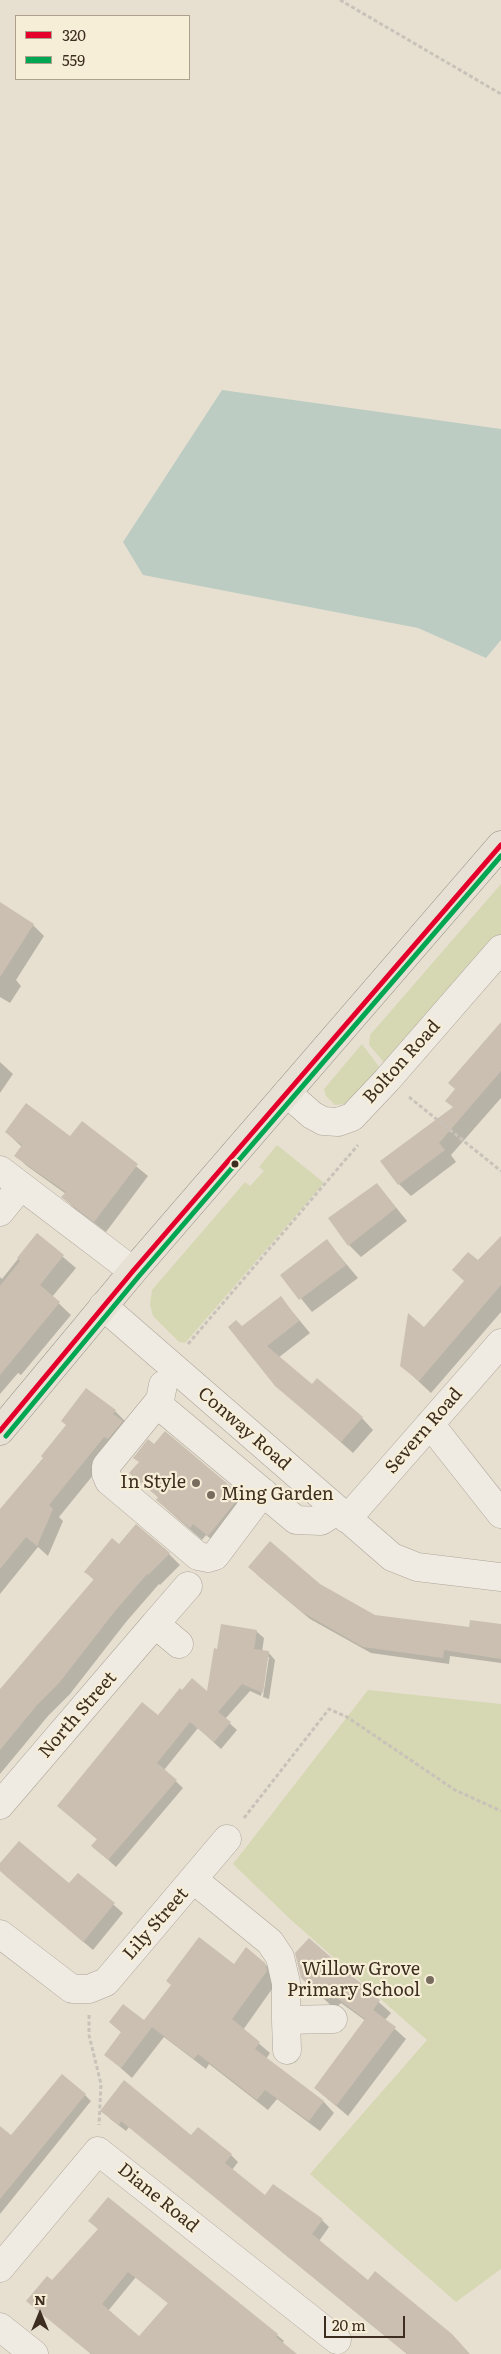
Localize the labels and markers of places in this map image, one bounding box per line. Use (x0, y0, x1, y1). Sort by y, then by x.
unlabelled marker (230, 1159, 240, 1169)
place label: In Style (120, 1472, 186, 1494)
marker: In Style (190, 1477, 202, 1489)
place label: Ming Garden (221, 1484, 334, 1506)
marker: Ming Garden (205, 1489, 217, 1501)
place label: Willow Grove Primary School (287, 1959, 420, 2002)
marker: Willow Grove Primary School (424, 1974, 436, 1986)

